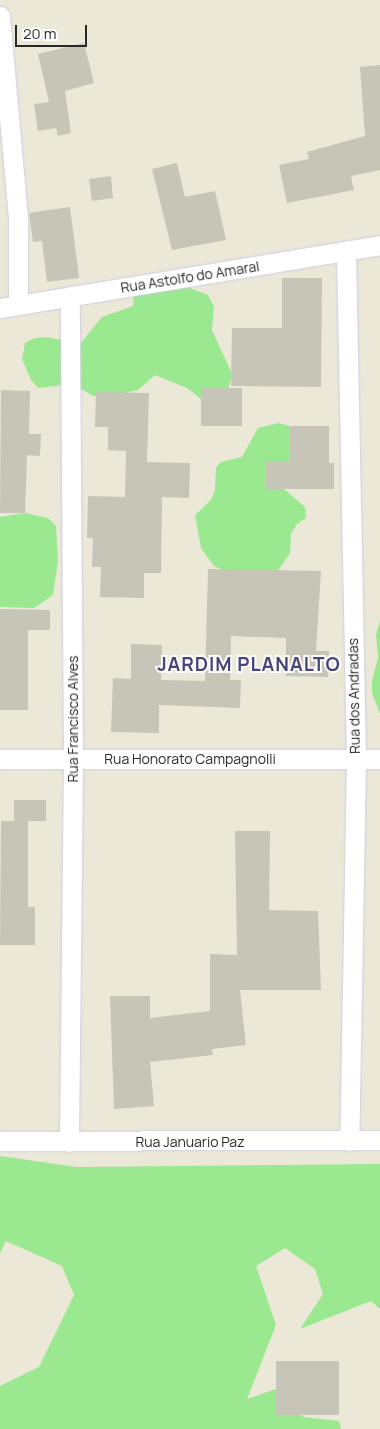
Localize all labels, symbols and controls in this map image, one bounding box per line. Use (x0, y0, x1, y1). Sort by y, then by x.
scale bar (18, 15, 90, 47)
text: 20 m (23, 23, 56, 44)
street label: Rua Astolfo do Amaral (119, 258, 261, 296)
street label: Rua dos Andradas (345, 638, 363, 754)
district label: JARDIM PLANALTO (155, 654, 343, 676)
street label: Rua Francisco Alves (65, 656, 81, 782)
street label: Rua Honorato Campagnolli (104, 751, 276, 767)
street label: Rua Januario Paz (135, 1134, 245, 1150)

